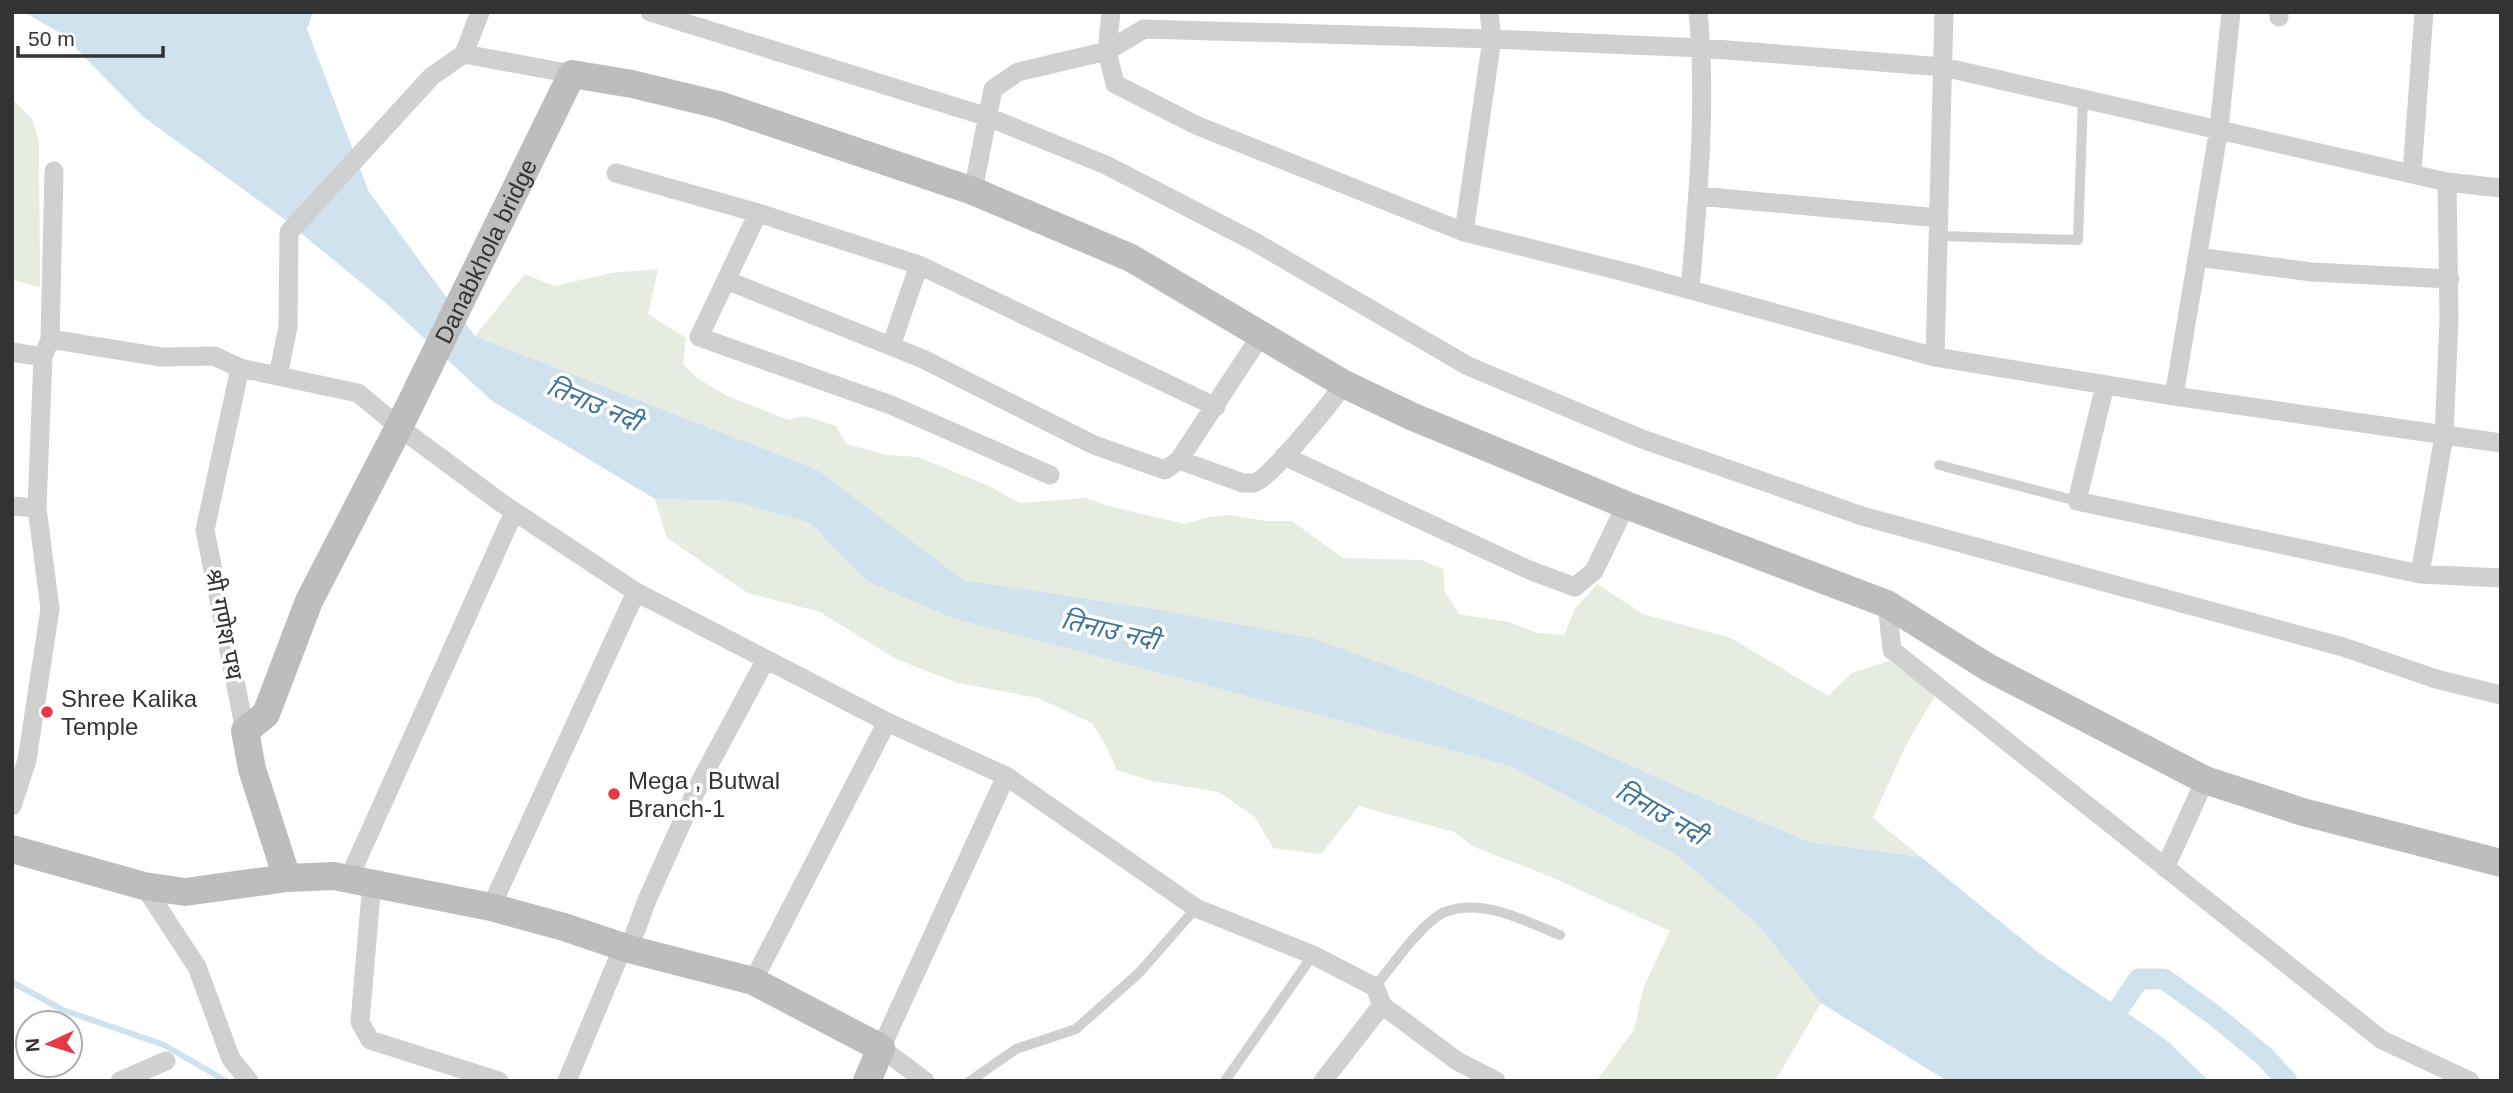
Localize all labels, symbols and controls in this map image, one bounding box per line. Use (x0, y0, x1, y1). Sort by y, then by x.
scale bar (18, 14, 163, 58)
text: 50 m (28, 27, 75, 50)
street label: Danabkhola bridge (429, 154, 542, 347)
water label: तिनाउ नदी (542, 371, 650, 439)
street label: श्री गणेश पथ (200, 566, 248, 683)
water label: तिनाउ नदी (1058, 604, 1167, 657)
place label: Shree Kalika Temple (61, 685, 198, 740)
marker: Shree Kalika Temple (39, 704, 55, 720)
place label: Mega , Butwal Branch-1 (628, 767, 780, 822)
water label: तिनाउ नदी (1611, 775, 1716, 853)
marker: Mega , Butwal Branch-1 (606, 786, 622, 802)
north arrow (14, 1009, 84, 1079)
text: N (22, 1038, 43, 1053)

